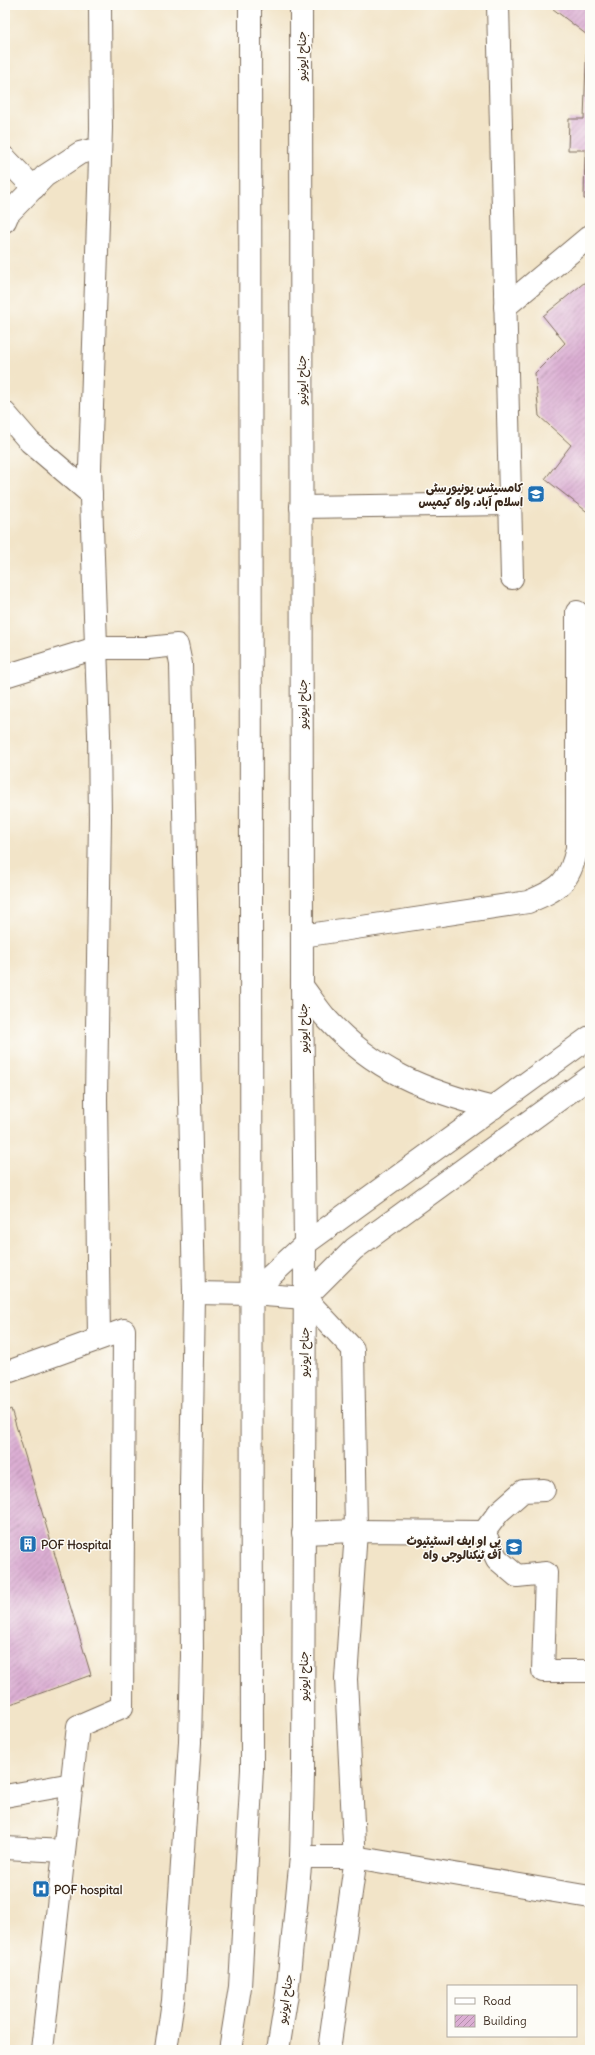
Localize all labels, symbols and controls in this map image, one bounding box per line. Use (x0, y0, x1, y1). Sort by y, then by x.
street label: جناح ایونیو (294, 31, 311, 82)
street label: جناح ایونیو (294, 355, 311, 406)
place label: کامسیٹس یونیورسٹی اسلام آباد، واہ کیمپس (418, 480, 524, 511)
school or university icon: کامسیٹس یونیورسٹی اسلام آباد، واہ کیمپس (526, 484, 546, 504)
street label: جناح ایونیو (295, 679, 312, 730)
street label: جناح ایونیو (295, 1003, 313, 1054)
street label: جناح ایونیو (296, 1327, 314, 1378)
place label: پی او ایف انسٹیٹیوٹ آف ٹیکنالوجی واہ (406, 1533, 502, 1563)
building icon: POF Hospital (18, 1534, 38, 1554)
place label: POF Hospital (41, 1537, 111, 1553)
school or university icon: پی او ایف انسٹیٹیوٹ آف ٹیکنالوجی واہ (504, 1537, 524, 1557)
street label: جناح ایونیو (296, 1651, 313, 1702)
hospital icon: POF hospital (31, 1879, 51, 1899)
place label: POF hospital (54, 1882, 123, 1898)
street label: جناح ایونیو (274, 1973, 298, 2026)
legend (447, 1985, 577, 2037)
text: Road (483, 1993, 511, 2008)
text: Building (483, 2013, 527, 2028)

